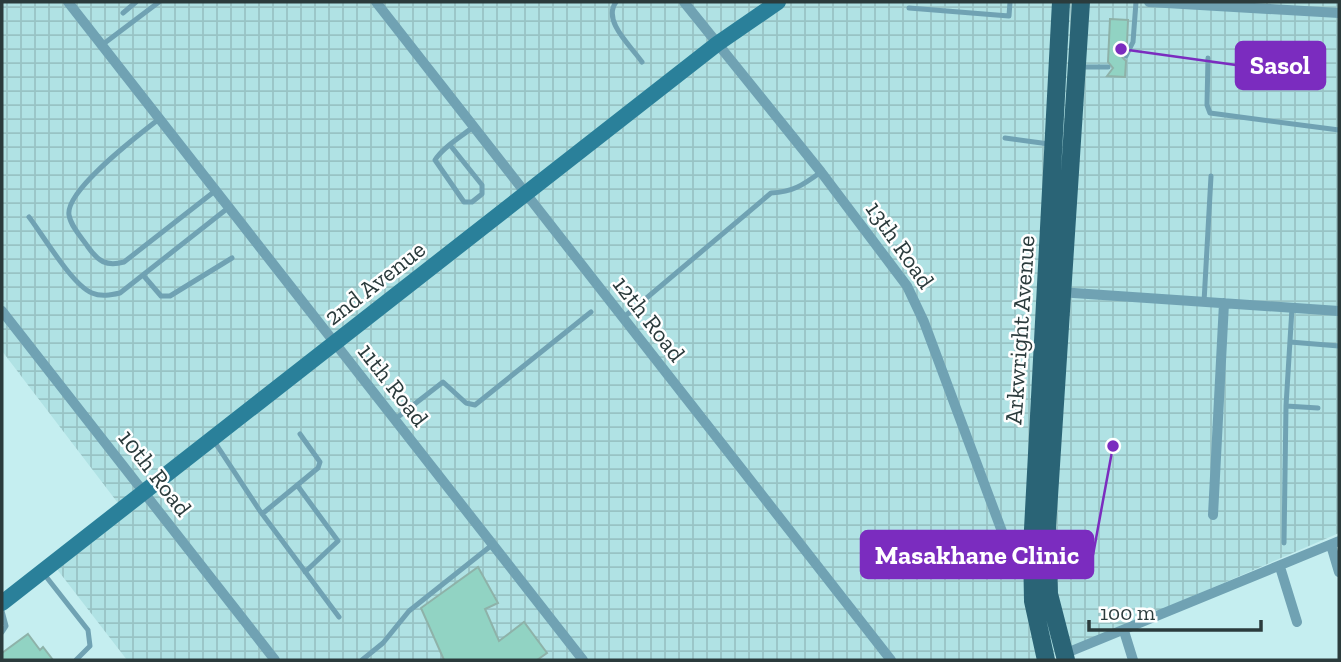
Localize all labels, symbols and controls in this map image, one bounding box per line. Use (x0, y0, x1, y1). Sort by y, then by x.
callout: Sasol (1236, 42, 1325, 89)
text: Sasol (1250, 49, 1310, 81)
street label: 13th Road (860, 195, 941, 294)
street label: 2nd Avenue (318, 234, 431, 331)
street label: Arkwright Avenue (998, 234, 1041, 425)
street label: 12th Road (607, 270, 692, 367)
street label: 11th Road (352, 337, 435, 432)
street label: 10th Road (113, 423, 198, 522)
callout: Masakhane Clinic (861, 531, 1093, 578)
text: Masakhane Clinic (875, 539, 1079, 571)
scale bar (1089, 588, 1260, 632)
text: 100 m (1100, 600, 1155, 625)

